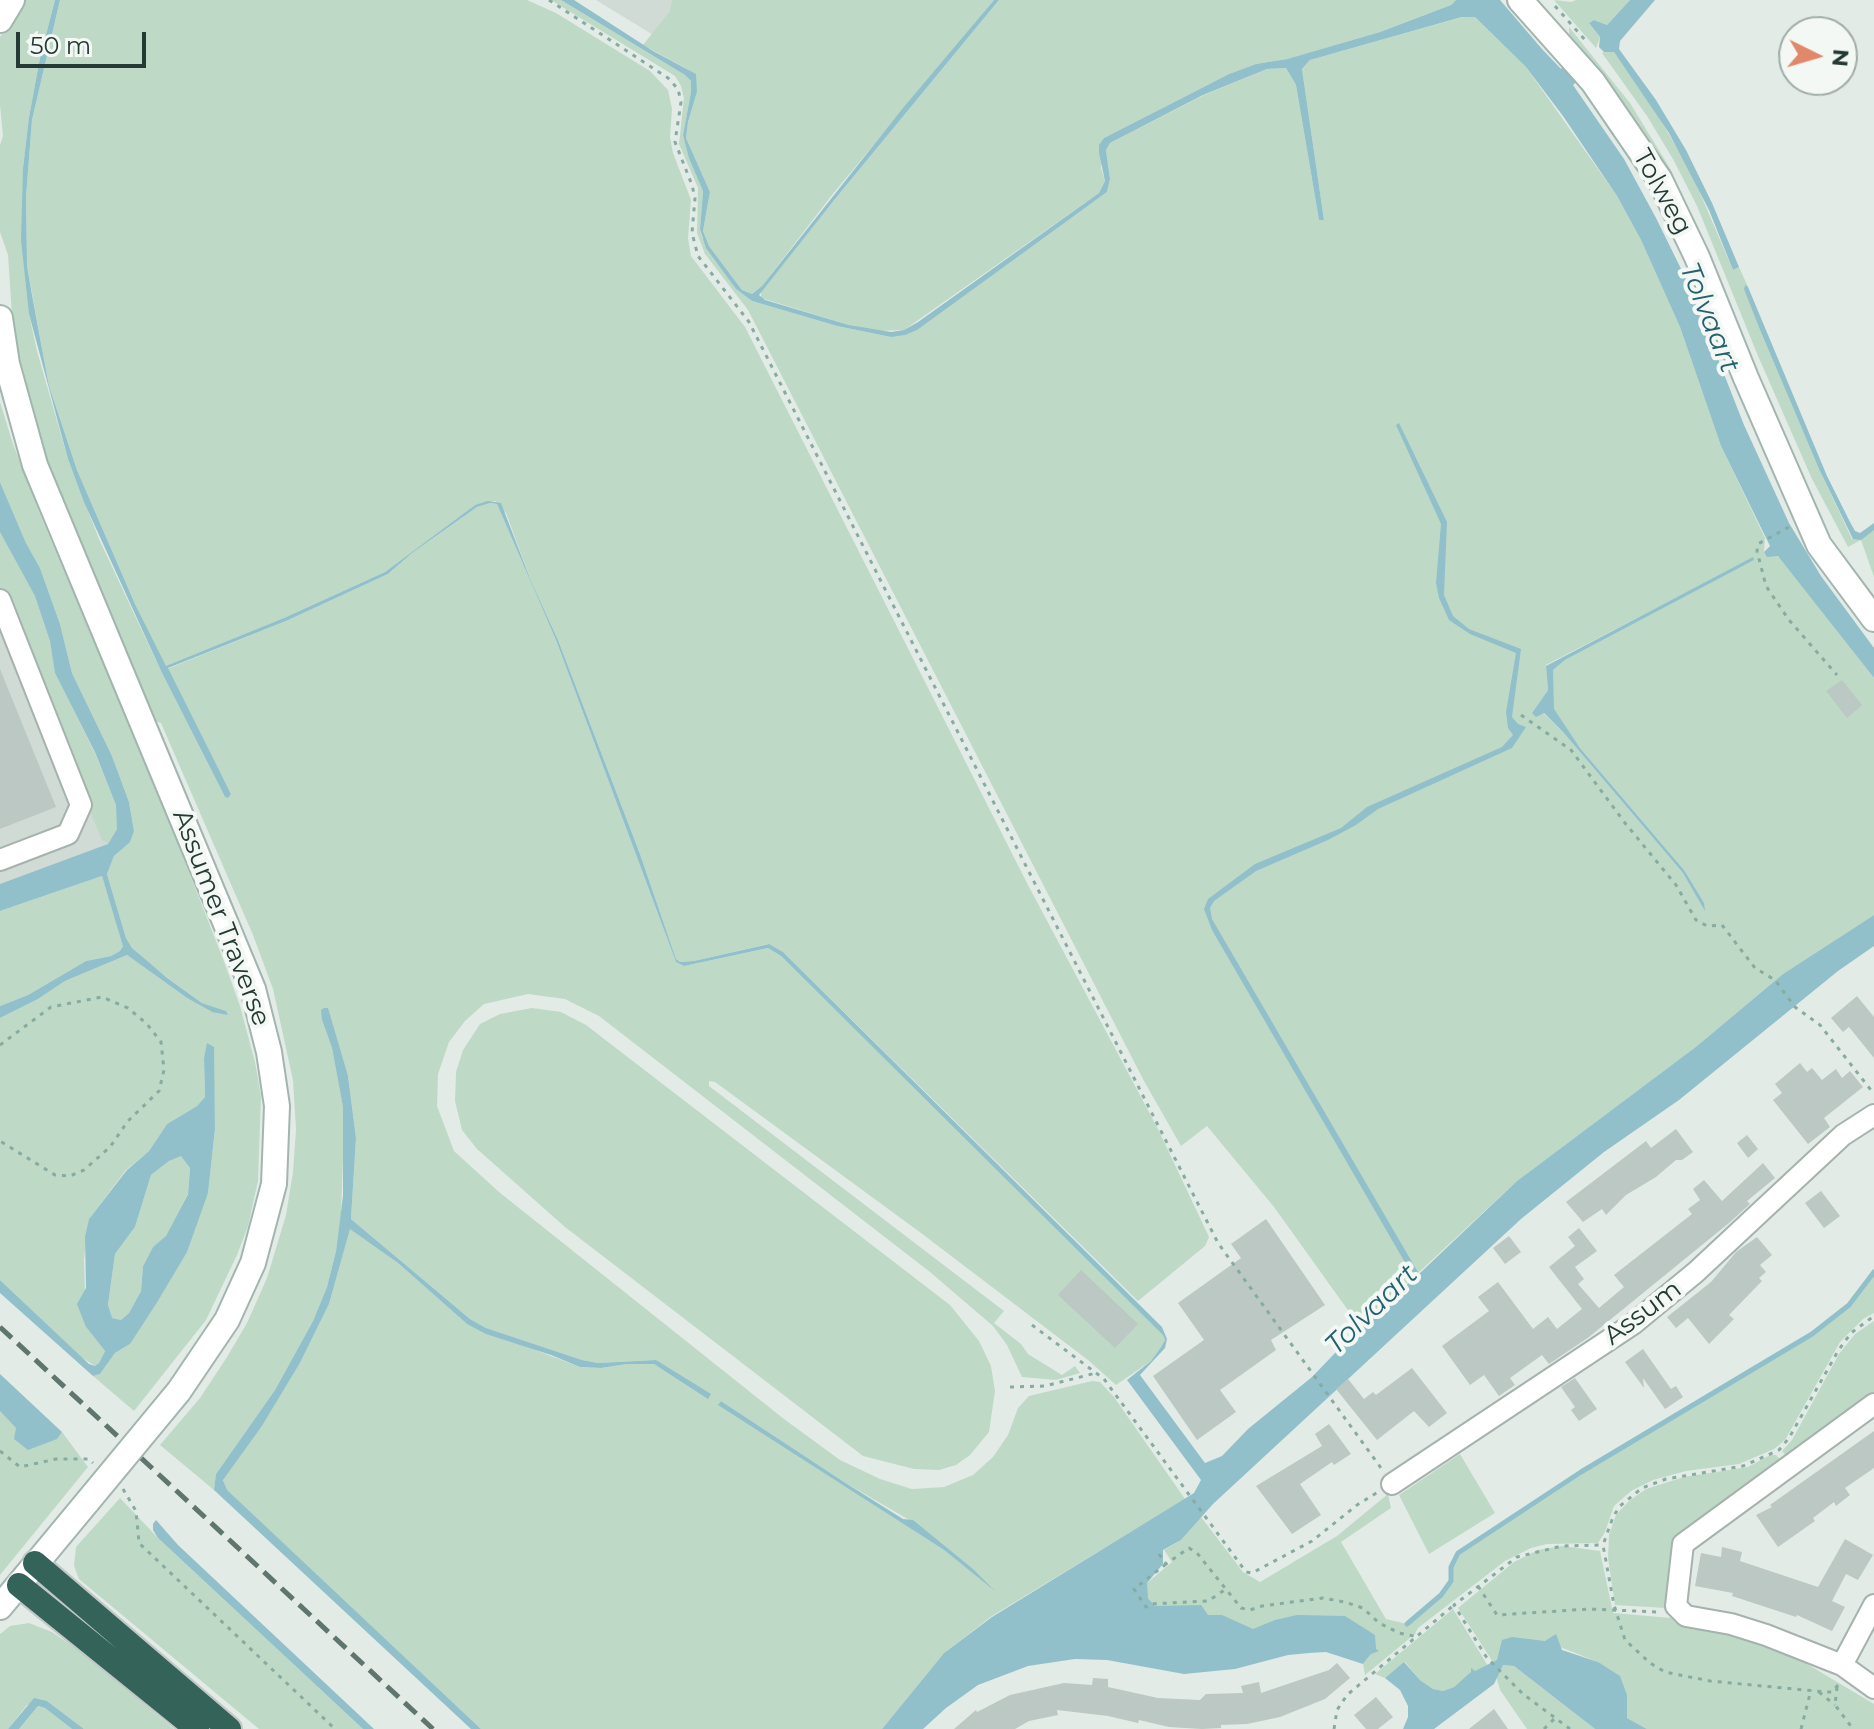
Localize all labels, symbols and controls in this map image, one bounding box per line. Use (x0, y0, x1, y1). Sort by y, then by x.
scale bar (20, 16, 150, 66)
north arrow (1778, 16, 1858, 96)
text: 50 m (30, 31, 91, 60)
text: N (1826, 48, 1855, 68)
street label: Tolweg (1626, 144, 1698, 240)
water label: Tolvaart (1672, 258, 1746, 378)
street label: Assumer Traverse (165, 805, 277, 1031)
water label: Tolvaart (1319, 1258, 1425, 1362)
street label: Assum (1598, 1274, 1688, 1352)

